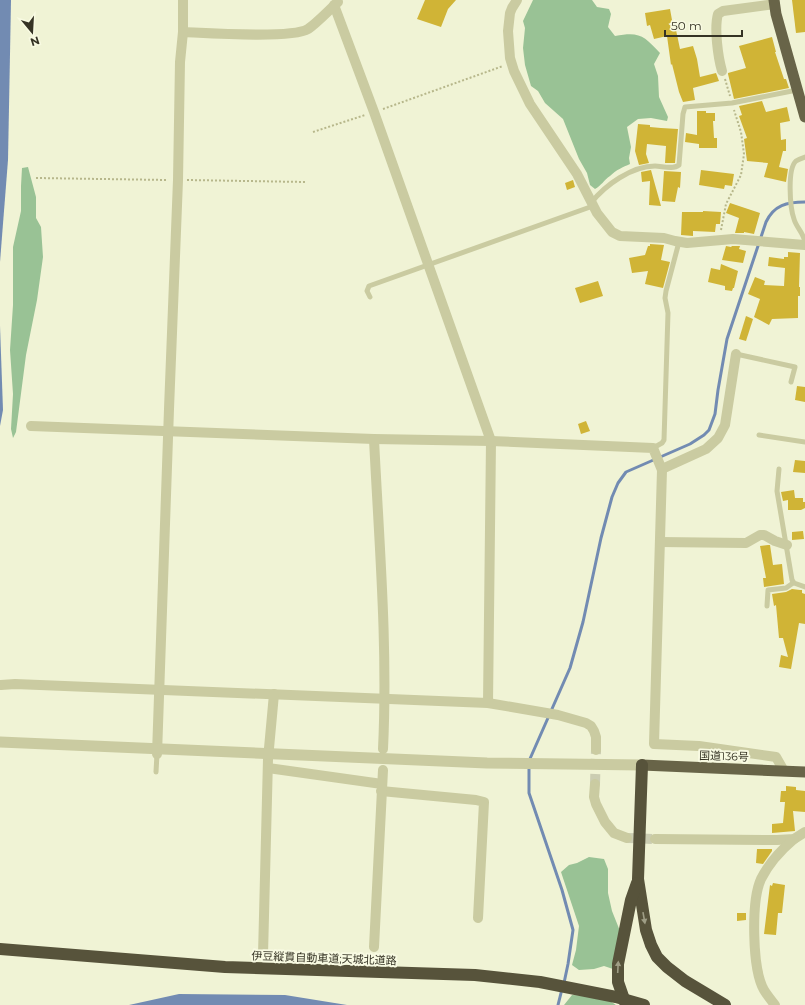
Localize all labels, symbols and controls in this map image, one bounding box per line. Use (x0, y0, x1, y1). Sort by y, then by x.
north arrow (12, 12, 52, 52)
scale bar (665, 12, 742, 38)
text: 50 m (671, 18, 702, 33)
text: N (29, 33, 41, 50)
street label: 国道136号 (699, 748, 749, 764)
one-way arrow (641, 912, 647, 924)
street label: 伊豆縦貫自動車道;天城北道路 (251, 948, 397, 968)
one-way arrow (615, 961, 622, 973)

